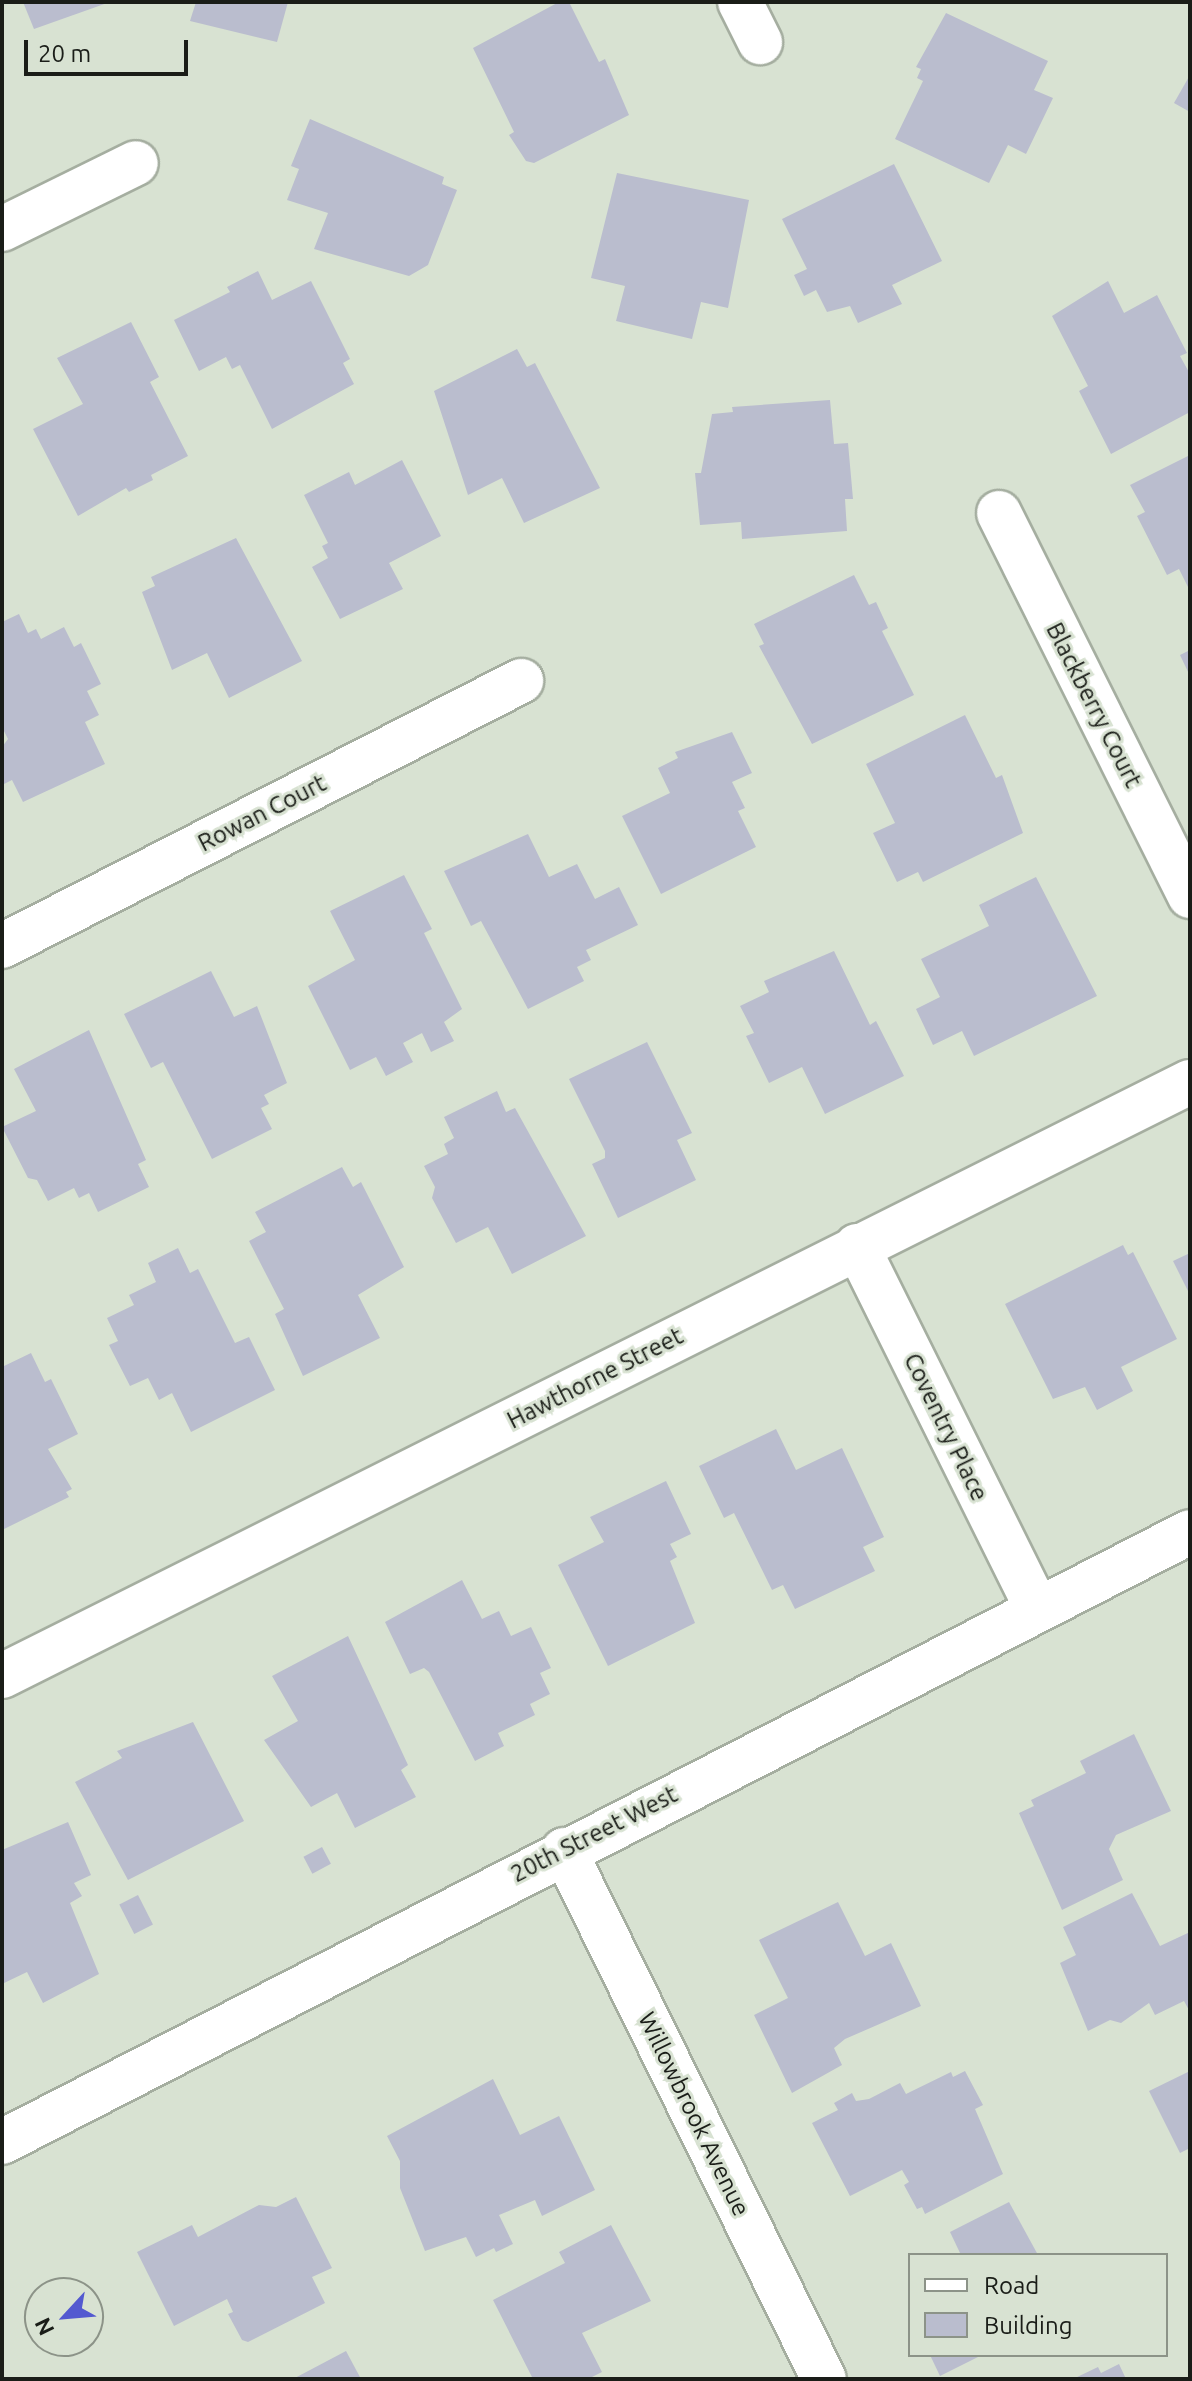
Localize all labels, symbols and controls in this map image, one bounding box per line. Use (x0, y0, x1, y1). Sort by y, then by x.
scale bar (28, 24, 192, 74)
text: 20 m (38, 40, 91, 67)
street label: Blackberry Court (1040, 618, 1148, 792)
street label: Rowan Court (193, 768, 331, 858)
street label: Hawthorne Street (502, 1321, 688, 1435)
street label: Coventry Place (898, 1348, 994, 1506)
street label: 20th Street West (506, 1780, 682, 1888)
street label: Willowbrook Avenue (632, 2007, 756, 2221)
legend (908, 2253, 1168, 2357)
text: Road (984, 2272, 1039, 2299)
north arrow (24, 2277, 104, 2357)
text: Building (984, 2312, 1072, 2339)
text: N (29, 2314, 59, 2340)

